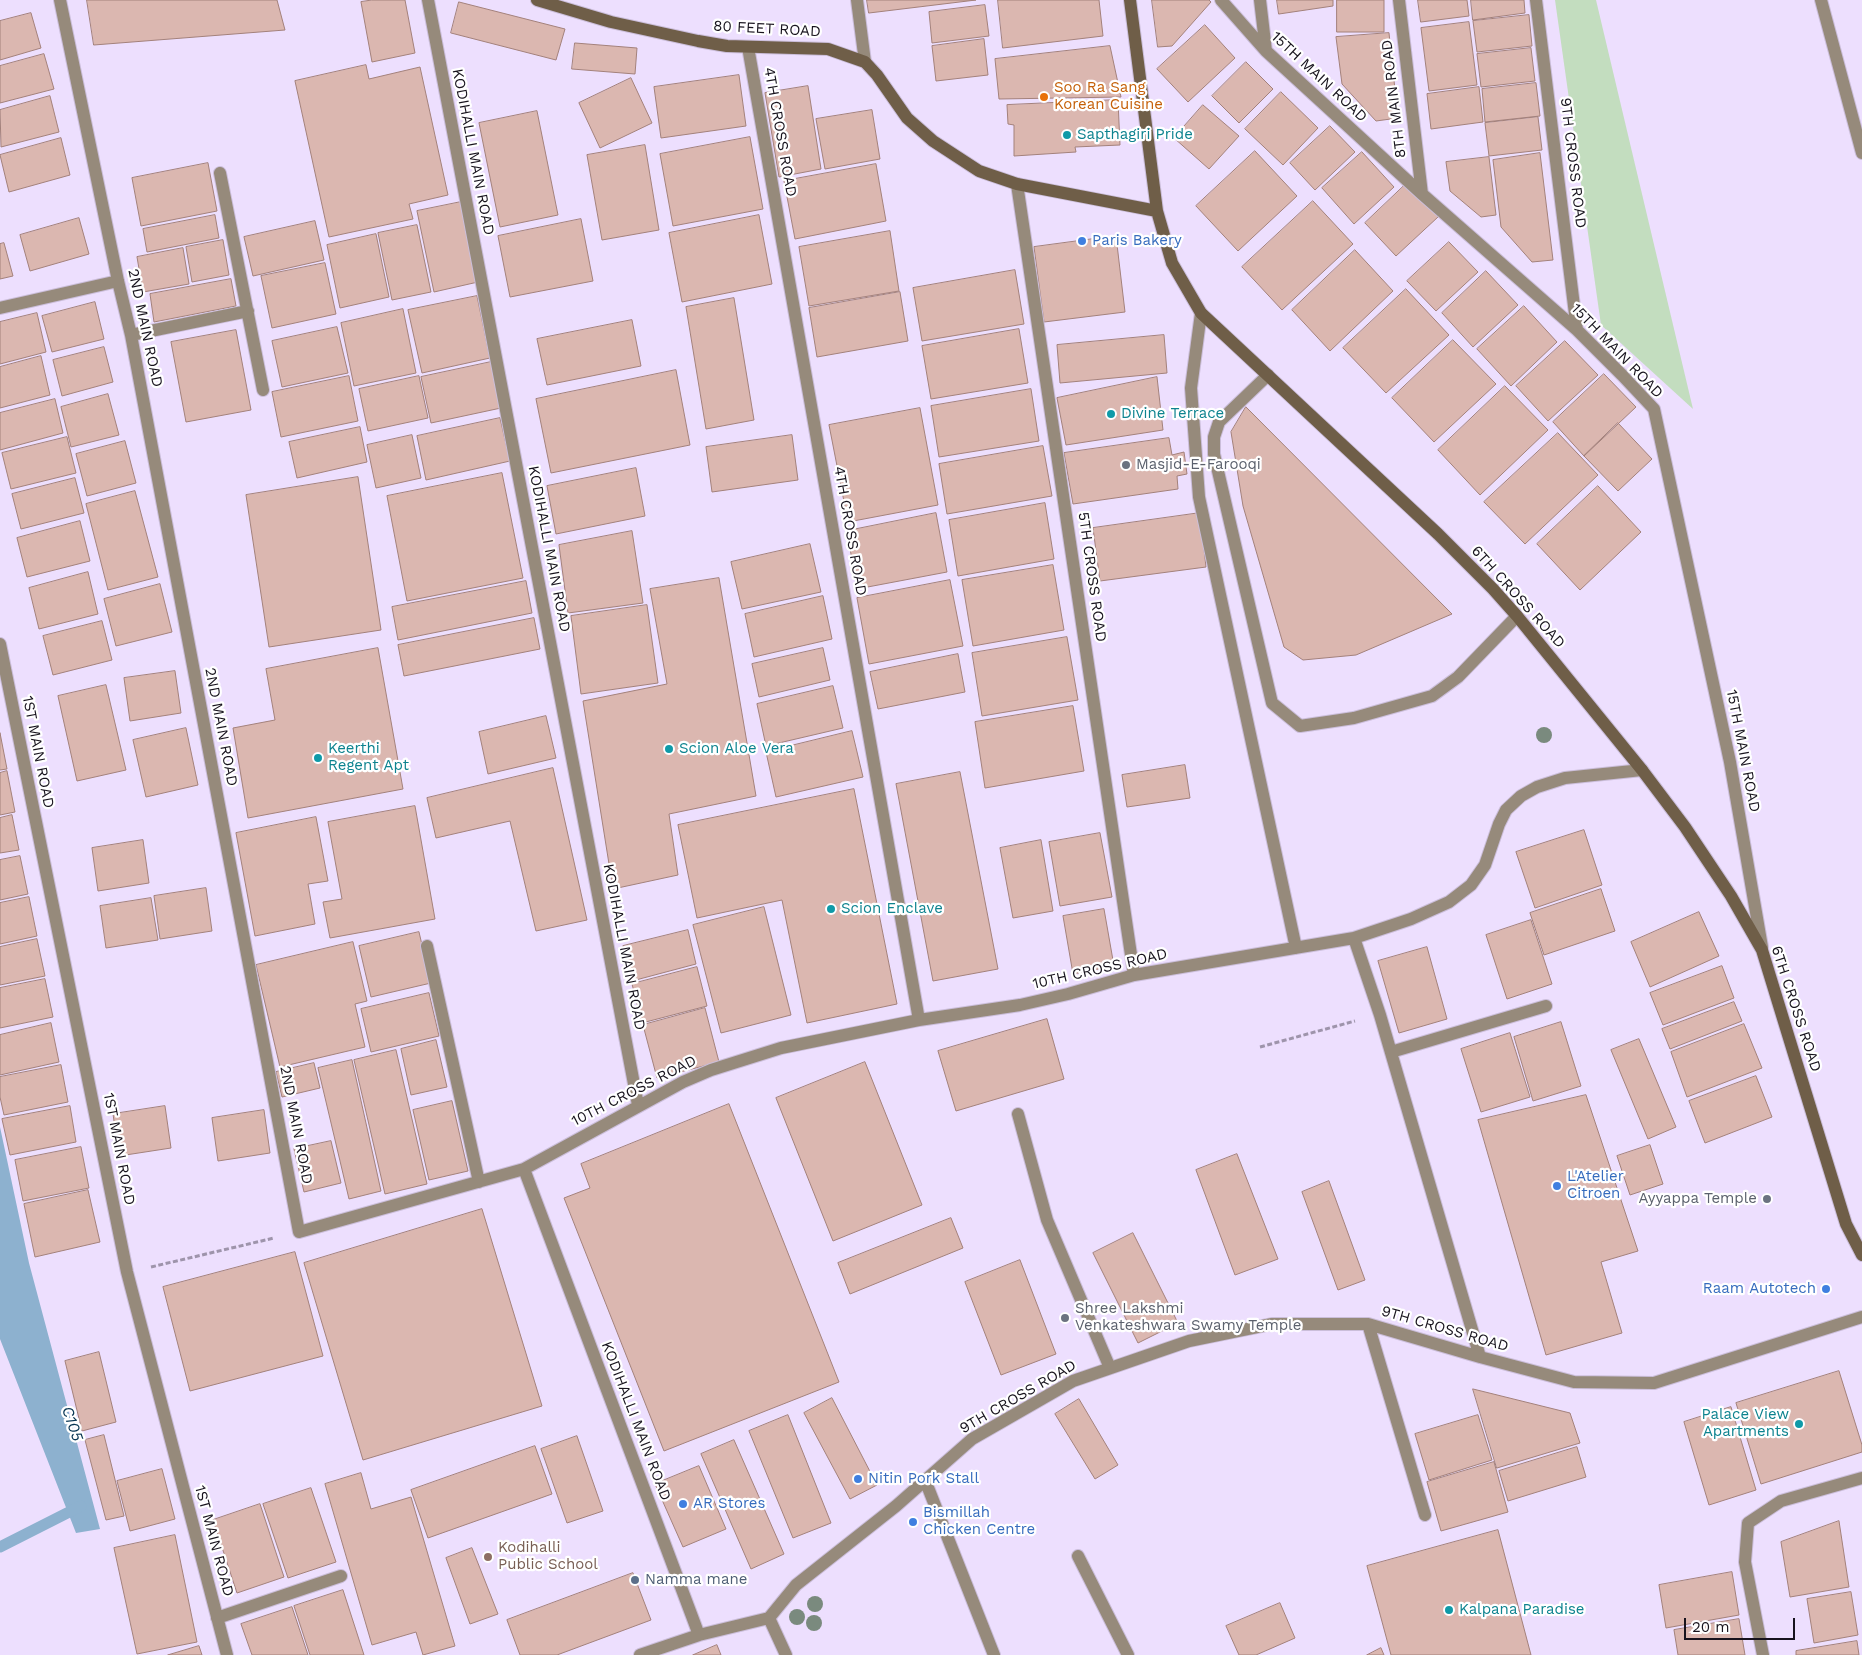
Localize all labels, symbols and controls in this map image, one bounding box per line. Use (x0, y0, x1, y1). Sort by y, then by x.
street label: 80 FEET ROAD (713, 17, 821, 41)
street label: 15TH MAIN ROAD (1267, 28, 1371, 126)
street label: 8TH MAIN ROAD (1378, 39, 1410, 159)
street label: 4TH CROSS ROAD (760, 66, 800, 198)
street label: KODIHALLI MAIN ROAD (448, 67, 498, 237)
place label: Soo Ra Sang Korean Cuisine (1054, 79, 1163, 114)
marker: Soo Ra Sang Korean Cuisine (1038, 91, 1050, 103)
street label: 9TH CROSS ROAD (1556, 97, 1590, 229)
place label: Sapthagiri Pride (1077, 126, 1193, 144)
marker: Sapthagiri Pride (1061, 129, 1073, 141)
place label: Paris Bakery (1092, 232, 1182, 250)
marker: Paris Bakery (1076, 235, 1088, 247)
street label: 2ND MAIN ROAD (124, 267, 166, 389)
street label: 15TH MAIN ROAD (1567, 300, 1667, 402)
place label: Divine Terrace (1121, 405, 1224, 423)
marker: Divine Terrace (1105, 408, 1117, 420)
place label: Masjid-E-Farooqi (1136, 456, 1261, 474)
marker: Masjid-E-Farooqi (1120, 459, 1132, 471)
street label: KODIHALLI MAIN ROAD (524, 464, 574, 634)
street label: 4TH CROSS ROAD (830, 465, 870, 597)
street label: 5TH CROSS ROAD (1074, 511, 1110, 643)
street label: 6TH CROSS ROAD (1467, 542, 1569, 652)
street label: 2ND MAIN ROAD (201, 666, 241, 788)
street label: 15TH MAIN ROAD (1722, 688, 1764, 814)
street label: 1ST MAIN ROAD (18, 694, 58, 810)
place label: Keerthi Regent Apt (328, 740, 409, 775)
place label: Scion Aloe Vera (679, 740, 794, 758)
marker: Scion Aloe Vera (663, 743, 675, 755)
marker: Keerthi Regent Apt (312, 752, 324, 764)
street label: KODIHALLI MAIN ROAD (599, 862, 649, 1032)
place label: Scion Enclave (841, 900, 943, 918)
marker: Scion Enclave (825, 903, 837, 915)
street label: 6TH CROSS ROAD (1767, 944, 1825, 1074)
street label: 10TH CROSS ROAD (1031, 945, 1169, 993)
street label: 10TH CROSS ROAD (569, 1052, 699, 1130)
street label: 2ND MAIN ROAD (276, 1064, 316, 1186)
street label: 1ST MAIN ROAD (99, 1091, 139, 1207)
place label: L'Atelier Citroen (1567, 1168, 1624, 1203)
marker: L'Atelier Citroen (1551, 1180, 1563, 1192)
place label: Ayyappa Temple (1639, 1190, 1757, 1208)
marker: Ayyappa Temple (1761, 1193, 1773, 1205)
place label: Raam Autotech (1703, 1280, 1816, 1298)
marker: Raam Autotech (1820, 1283, 1832, 1295)
place label: Shree Lakshmi Venkateshwara Swamy Temple (1075, 1300, 1301, 1335)
street label: 9TH CROSS ROAD (1379, 1302, 1511, 1356)
marker: Shree Lakshmi Venkateshwara Swamy Temple (1059, 1312, 1071, 1324)
street label: KODIHALLI MAIN ROAD (597, 1339, 675, 1503)
street label: 9TH CROSS ROAD (957, 1356, 1079, 1438)
water label: C105 (57, 1404, 87, 1444)
place label: Palace View Apartments (1701, 1406, 1789, 1441)
marker: Palace View Apartments (1793, 1418, 1805, 1430)
place label: Nitin Pork Stall (868, 1470, 979, 1488)
marker: Nitin Pork Stall (852, 1473, 864, 1485)
street label: 1ST MAIN ROAD (191, 1484, 237, 1598)
place label: AR Stores (693, 1495, 765, 1513)
marker: AR Stores (677, 1498, 689, 1510)
place label: Bismillah Chicken Centre (923, 1504, 1035, 1539)
marker: Bismillah Chicken Centre (907, 1516, 919, 1528)
place label: Kodihalli Public School (498, 1539, 598, 1574)
marker: Kodihalli Public School (482, 1551, 494, 1563)
place label: Namma mane (645, 1571, 747, 1589)
marker: Namma mane (629, 1574, 641, 1586)
place label: Kalpana Paradise (1459, 1601, 1584, 1619)
marker: Kalpana Paradise (1443, 1604, 1455, 1616)
scale bar (1687, 1608, 1798, 1640)
text: 20 m (1692, 1618, 1730, 1636)

